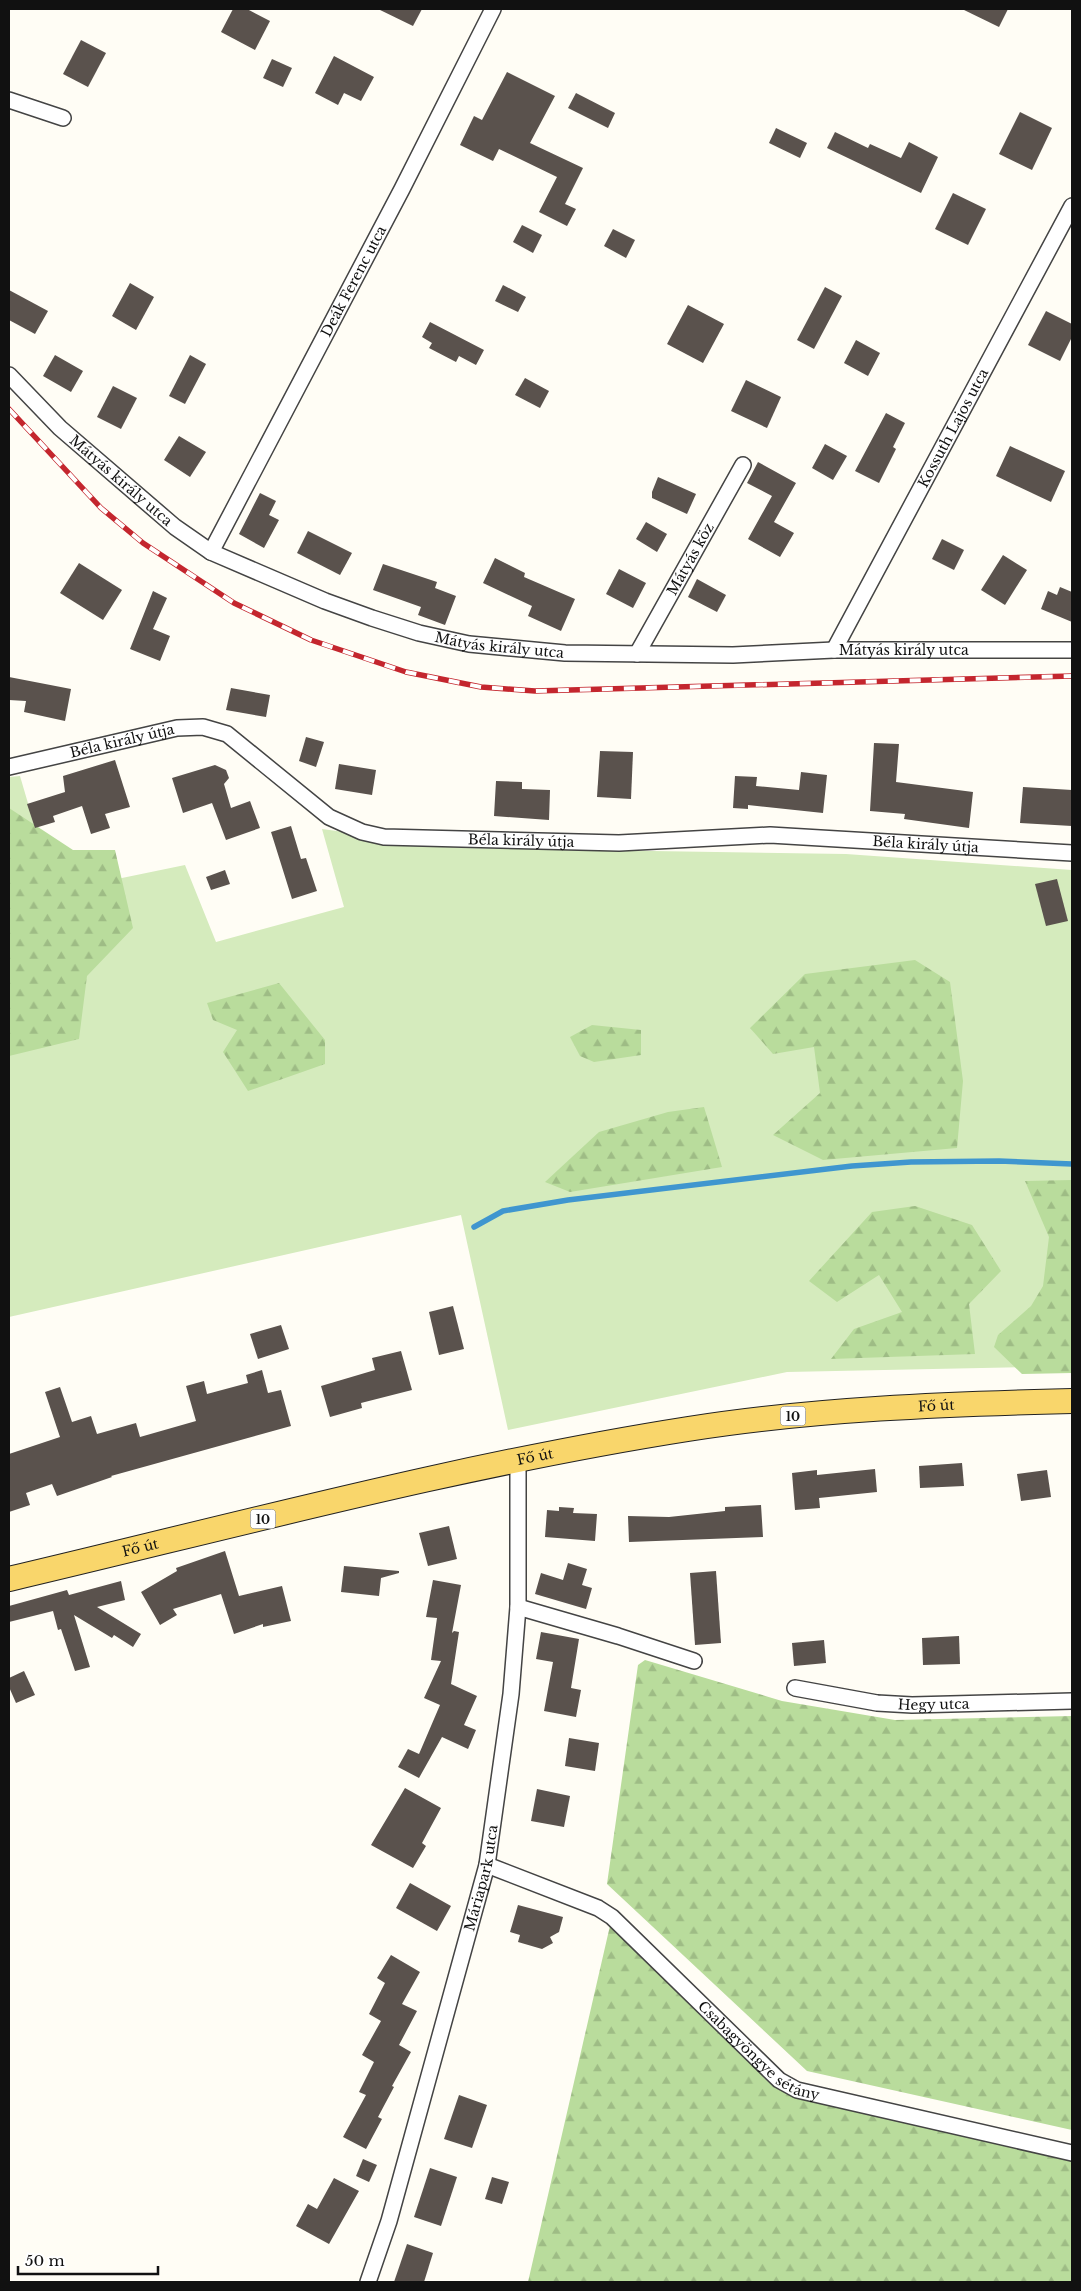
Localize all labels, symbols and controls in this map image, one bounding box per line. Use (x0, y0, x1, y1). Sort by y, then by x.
street label: Deák Ferenc utca (317, 222, 390, 340)
street label: Kossuth Lajos utca (914, 365, 992, 491)
street label: Mátyás király utca (66, 431, 176, 530)
street label: Mátyás köz (663, 519, 718, 598)
street label: Mátyás király utca (433, 628, 565, 662)
street label: Mátyás király utca (839, 641, 969, 659)
street label: Béla király útja (68, 720, 176, 762)
street label: Béla király útja (468, 830, 575, 851)
street label: Béla király útja (872, 832, 980, 856)
street label: Fő út (917, 1396, 956, 1415)
road number: 10 (780, 1406, 806, 1425)
street label: Fő út (515, 1444, 555, 1469)
road number: 10 (250, 1510, 276, 1528)
street label: Fő út (120, 1534, 161, 1561)
street label: Hegy utca (897, 1695, 970, 1714)
street label: Máriapark utca (460, 1823, 502, 1933)
street label: Csabagyöngye sétány (694, 1997, 821, 2104)
scale bar (18, 2244, 158, 2276)
text: 50 m (25, 2251, 65, 2270)

